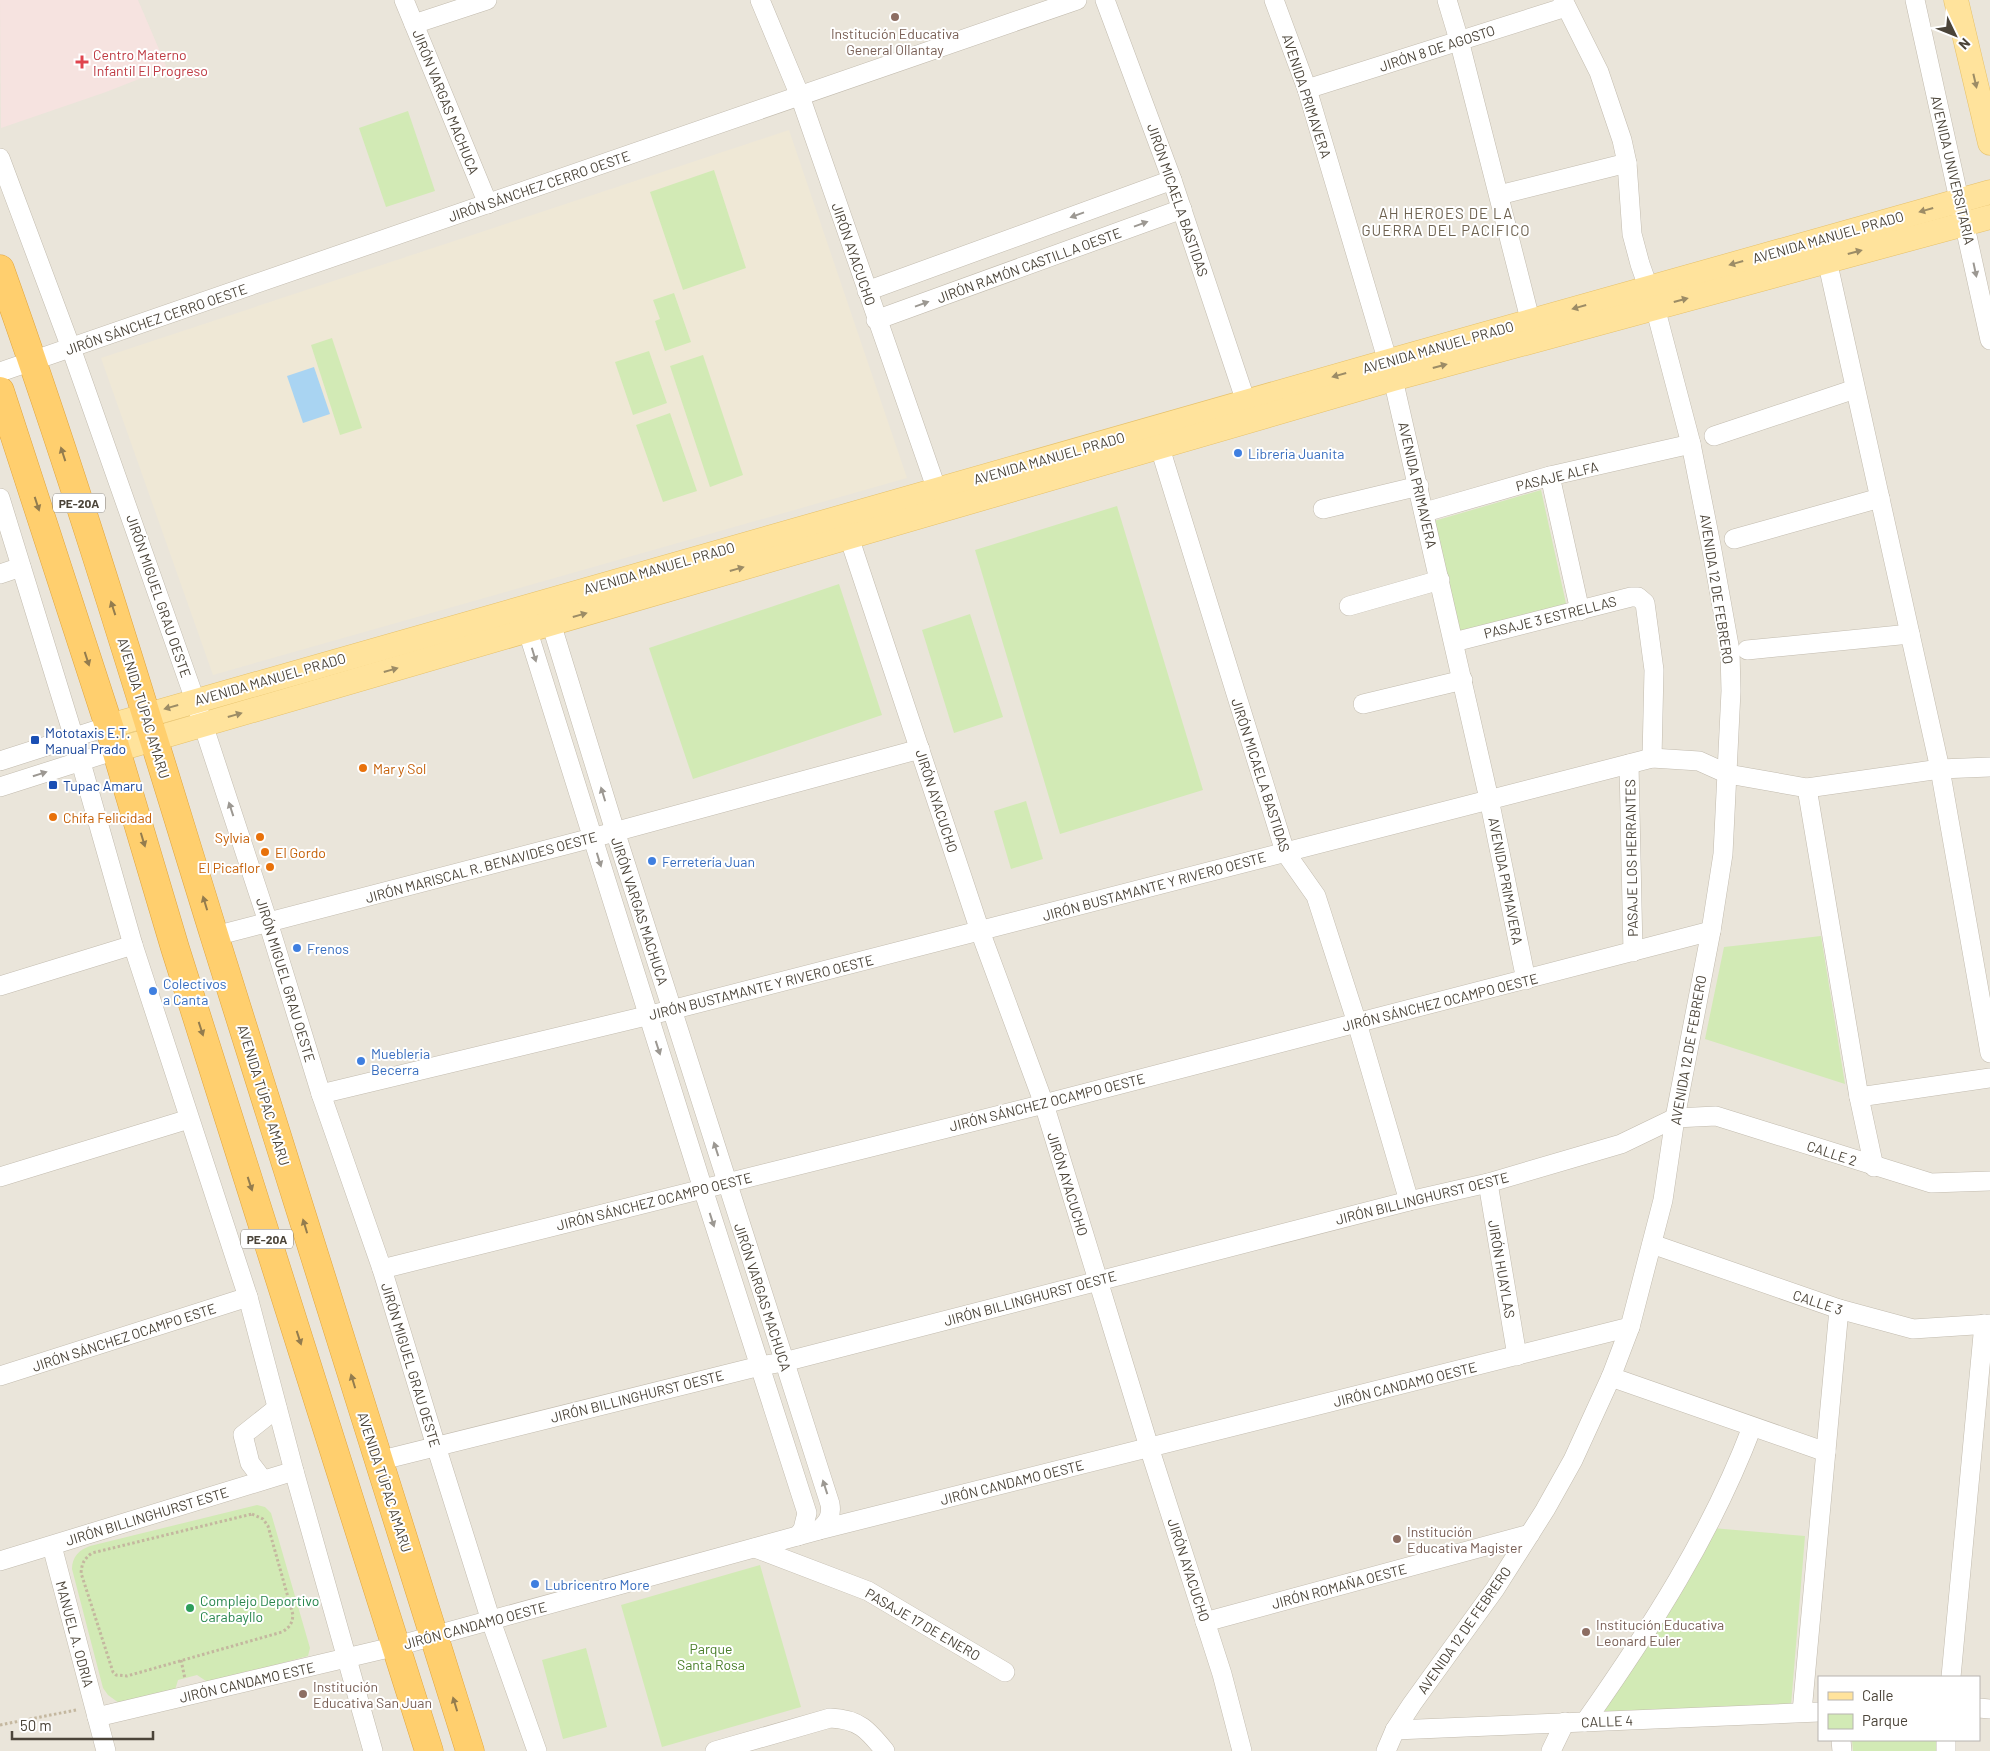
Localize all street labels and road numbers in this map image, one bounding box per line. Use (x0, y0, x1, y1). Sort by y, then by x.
street label: JIRÓN 8 DE AGOSTO (1377, 21, 1497, 75)
street label: JIRÓN VARGAS MACHUCA (409, 27, 483, 177)
street label: AVENIDA PRIMAVERA (1279, 32, 1335, 161)
street label: AVENIDA UNIVERSITARIA (1928, 94, 1979, 247)
street label: JIRÓN MICAELA BASTIDAS (1144, 121, 1212, 279)
street label: JIRÓN SÁNCHEZ CERRO OESTE (446, 147, 632, 225)
street label: JIRÓN AYACUCHO (828, 200, 880, 308)
street label: AVENIDA MANUEL PRADO (1750, 207, 1906, 267)
street label: JIRÓN RAMÓN CASTILLA OESTE (934, 224, 1124, 306)
street label: JIRÓN SÁNCHEZ CERRO OESTE (63, 280, 249, 358)
street label: AVENIDA MANUEL PRADO (1360, 317, 1516, 377)
street label: AVENIDA PRIMAVERA (1395, 420, 1441, 550)
street label: AVENIDA MANUEL PRADO (971, 428, 1127, 488)
street label: PASAJE ALFA (1514, 457, 1601, 494)
road number: PE-20A (53, 493, 105, 512)
street label: JIRÓN MIGUEL GRAU OESTE (123, 512, 195, 680)
street label: AVENIDA 12 DE FEBRERO (1697, 513, 1737, 665)
street label: AVENIDA MANUEL PRADO (581, 538, 737, 598)
street label: PASAJE 3 ESTRELLAS (1482, 592, 1618, 642)
street label: AVENIDA TÚPAC AMARU (114, 636, 174, 780)
street label: AVENIDA MANUEL PRADO (192, 649, 348, 709)
street label: JIRÓN MICAELA BASTIDAS (1228, 696, 1294, 854)
street label: JIRÓN AYACUCHO (912, 747, 962, 855)
street label: PASAJE LOS HERRANTES (1621, 779, 1641, 937)
street label: AVENIDA PRIMAVERA (1485, 816, 1527, 947)
street label: JIRÓN MARISCAL R. BENAVIDES OESTE (363, 828, 599, 906)
street label: JIRÓN VARGAS MACHUCA (608, 835, 672, 988)
street label: JIRÓN BUSTAMANTE Y RIVERO OESTE (1040, 848, 1268, 924)
street label: JIRÓN MIGUEL GRAU OESTE (253, 896, 319, 1064)
street label: JIRÓN BUSTAMANTE Y RIVERO OESTE (647, 951, 875, 1023)
street label: JIRÓN SÁNCHEZ OCAMPO OESTE (1340, 969, 1540, 1035)
street label: AVENIDA 12 DE FEBRERO (1666, 974, 1710, 1126)
street label: AVENIDA TÚPAC AMARU (234, 1023, 294, 1167)
street label: JIRÓN SÁNCHEZ OCAMPO OESTE (947, 1069, 1147, 1135)
street label: JIRÓN AYACUCHO (1044, 1130, 1092, 1238)
street label: CALLE 2 (1805, 1137, 1859, 1169)
street label: JIRÓN SÁNCHEZ OCAMPO OESTE (554, 1168, 754, 1234)
street label: JIRÓN BILLINGHURST OESTE (1334, 1168, 1510, 1228)
street label: JIRÓN HUAYLAS (1485, 1219, 1519, 1319)
street label: JIRÓN VARGAS MACHUCA (731, 1221, 795, 1374)
road number: PE-20A (241, 1230, 293, 1248)
street label: JIRÓN BILLINGHURST OESTE (942, 1267, 1118, 1329)
street label: JIRÓN MIGUEL GRAU OESTE (378, 1281, 444, 1449)
street label: CALLE 3 (1791, 1286, 1845, 1318)
street label: JIRÓN SÁNCHEZ OCAMPO ESTE (30, 1299, 218, 1375)
street label: JIRÓN CANDAMO OESTE (1331, 1358, 1479, 1410)
street label: JIRÓN BILLINGHURST OESTE (549, 1366, 725, 1426)
street label: AVENIDA TÚPAC AMARU (354, 1410, 416, 1554)
street label: JIRÓN CANDAMO OESTE (938, 1456, 1086, 1508)
street label: JIRÓN BILLINGHURST ESTE (63, 1483, 231, 1549)
street label: JIRÓN AYACUCHO (1164, 1516, 1214, 1624)
street label: JIRÓN ROMAÑA OESTE (1270, 1560, 1408, 1612)
street label: AVENIDA 12 DE FEBRERO (1414, 1563, 1514, 1697)
street label: MANUEL A. ODRIA (53, 1579, 98, 1690)
street label: PASAJE 17 DE ENERO (862, 1584, 984, 1664)
street label: JIRÓN CANDAMO OESTE (402, 1598, 548, 1652)
street label: JIRÓN CANDAMO ESTE (178, 1658, 316, 1706)
street label: CALLE 4 (1581, 1712, 1633, 1730)

